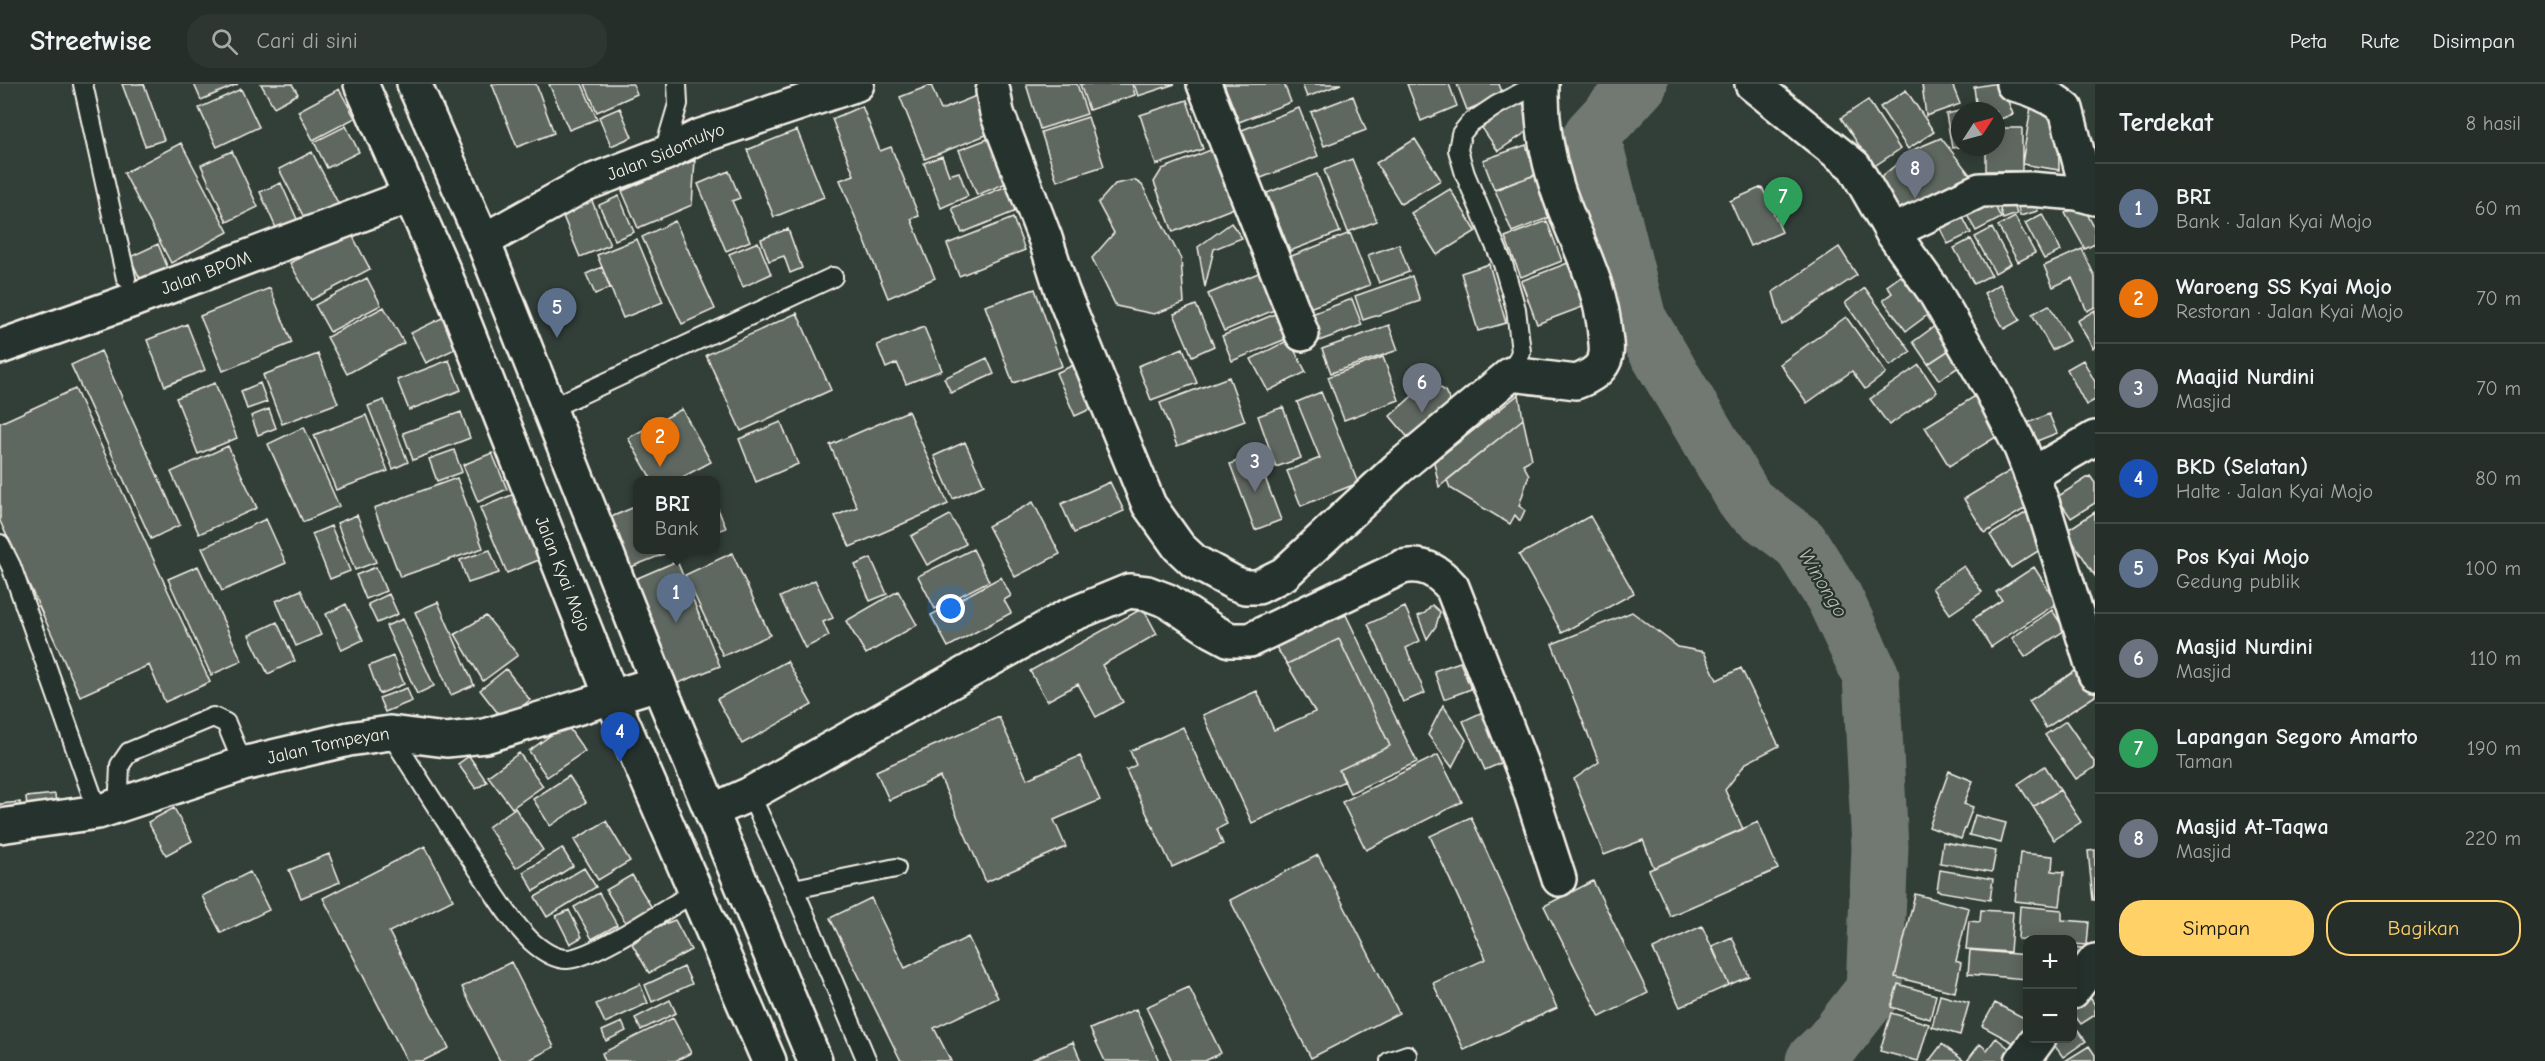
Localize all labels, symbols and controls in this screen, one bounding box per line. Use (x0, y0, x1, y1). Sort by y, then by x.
search box (187, 14, 607, 68)
text: Streetwise (30, 25, 151, 57)
icon: search (208, 25, 241, 58)
text: Cari di sini (256, 28, 358, 54)
text: Peta (2290, 29, 2327, 53)
text: Rute (2360, 29, 2400, 53)
text: Disimpan (2433, 29, 2515, 53)
north arrow (1951, 102, 2005, 156)
text: Terdekat (2119, 108, 2213, 138)
text: 8 hasil (2466, 112, 2521, 135)
street label: Jalan Sidomulyo (604, 118, 727, 185)
pin: 8 (1896, 150, 1934, 199)
pin: 7 (1764, 178, 1802, 227)
text: BRI (2176, 184, 2211, 210)
text: 1 (2135, 197, 2142, 220)
text: 60 m (2475, 197, 2521, 220)
text: Bank · Jalan Kyai Mojo (2176, 210, 2372, 233)
street label: Jalan BPOM (158, 246, 254, 299)
text: Waroeng SS Kyai Mojo (2176, 274, 2392, 300)
text: 2 (2134, 287, 2143, 310)
text: 70 m (2476, 287, 2521, 310)
pin: 5 (538, 288, 576, 338)
text: Restoran · Jalan Kyai Mojo (2176, 300, 2403, 323)
pin: 6 (1402, 364, 1442, 413)
text: Maajid Nurdini (2176, 364, 2315, 390)
text: 3 (2134, 377, 2143, 400)
text: 70 m (2476, 377, 2521, 400)
text: Masjid (2176, 390, 2231, 413)
pin: 2 (640, 418, 680, 467)
pin: 3 (1236, 442, 1274, 492)
text: BKD (Selatan) (2176, 454, 2308, 480)
text: 4 (2134, 467, 2143, 490)
text: 80 m (2475, 467, 2521, 490)
popup (633, 476, 720, 554)
text: Halte · Jalan Kyai Mojo (2176, 480, 2373, 503)
text: BRI (655, 491, 690, 517)
street label: Jalan Kyai Mojo (531, 513, 595, 635)
text: Bank (655, 517, 698, 540)
text: Pos Kyai Mojo (2176, 544, 2309, 570)
water label: Winongo (1794, 545, 1852, 621)
text: 5 (2133, 557, 2144, 580)
text: 100 m (2466, 557, 2521, 580)
text: Gedung publik (2176, 570, 2300, 593)
pin: 1 (656, 574, 696, 623)
your location (936, 594, 965, 623)
text: Masjid Nurdini (2176, 634, 2313, 660)
text: 6 (2133, 647, 2144, 670)
text: 110 m (2470, 647, 2521, 670)
text: Masjid (2176, 660, 2231, 683)
pin: 4 (600, 712, 640, 762)
street label: Jalan Tompeyan (265, 723, 391, 768)
text: Lapangan Segoro Amarto (2176, 724, 2418, 750)
text: 7 (2134, 737, 2143, 760)
text: 190 m (2467, 737, 2521, 760)
text: Taman (2176, 750, 2233, 773)
text: Masjid At-Taqwa (2176, 814, 2329, 840)
text: 8 (2133, 827, 2144, 850)
text: 220 m (2465, 827, 2521, 850)
text: Masjid (2176, 840, 2231, 863)
button: Simpan (2119, 900, 2314, 956)
button: Bagikan (2326, 900, 2521, 956)
map controls (2023, 935, 2077, 1043)
button: + (2023, 935, 2077, 989)
button: − (2023, 989, 2077, 1043)

